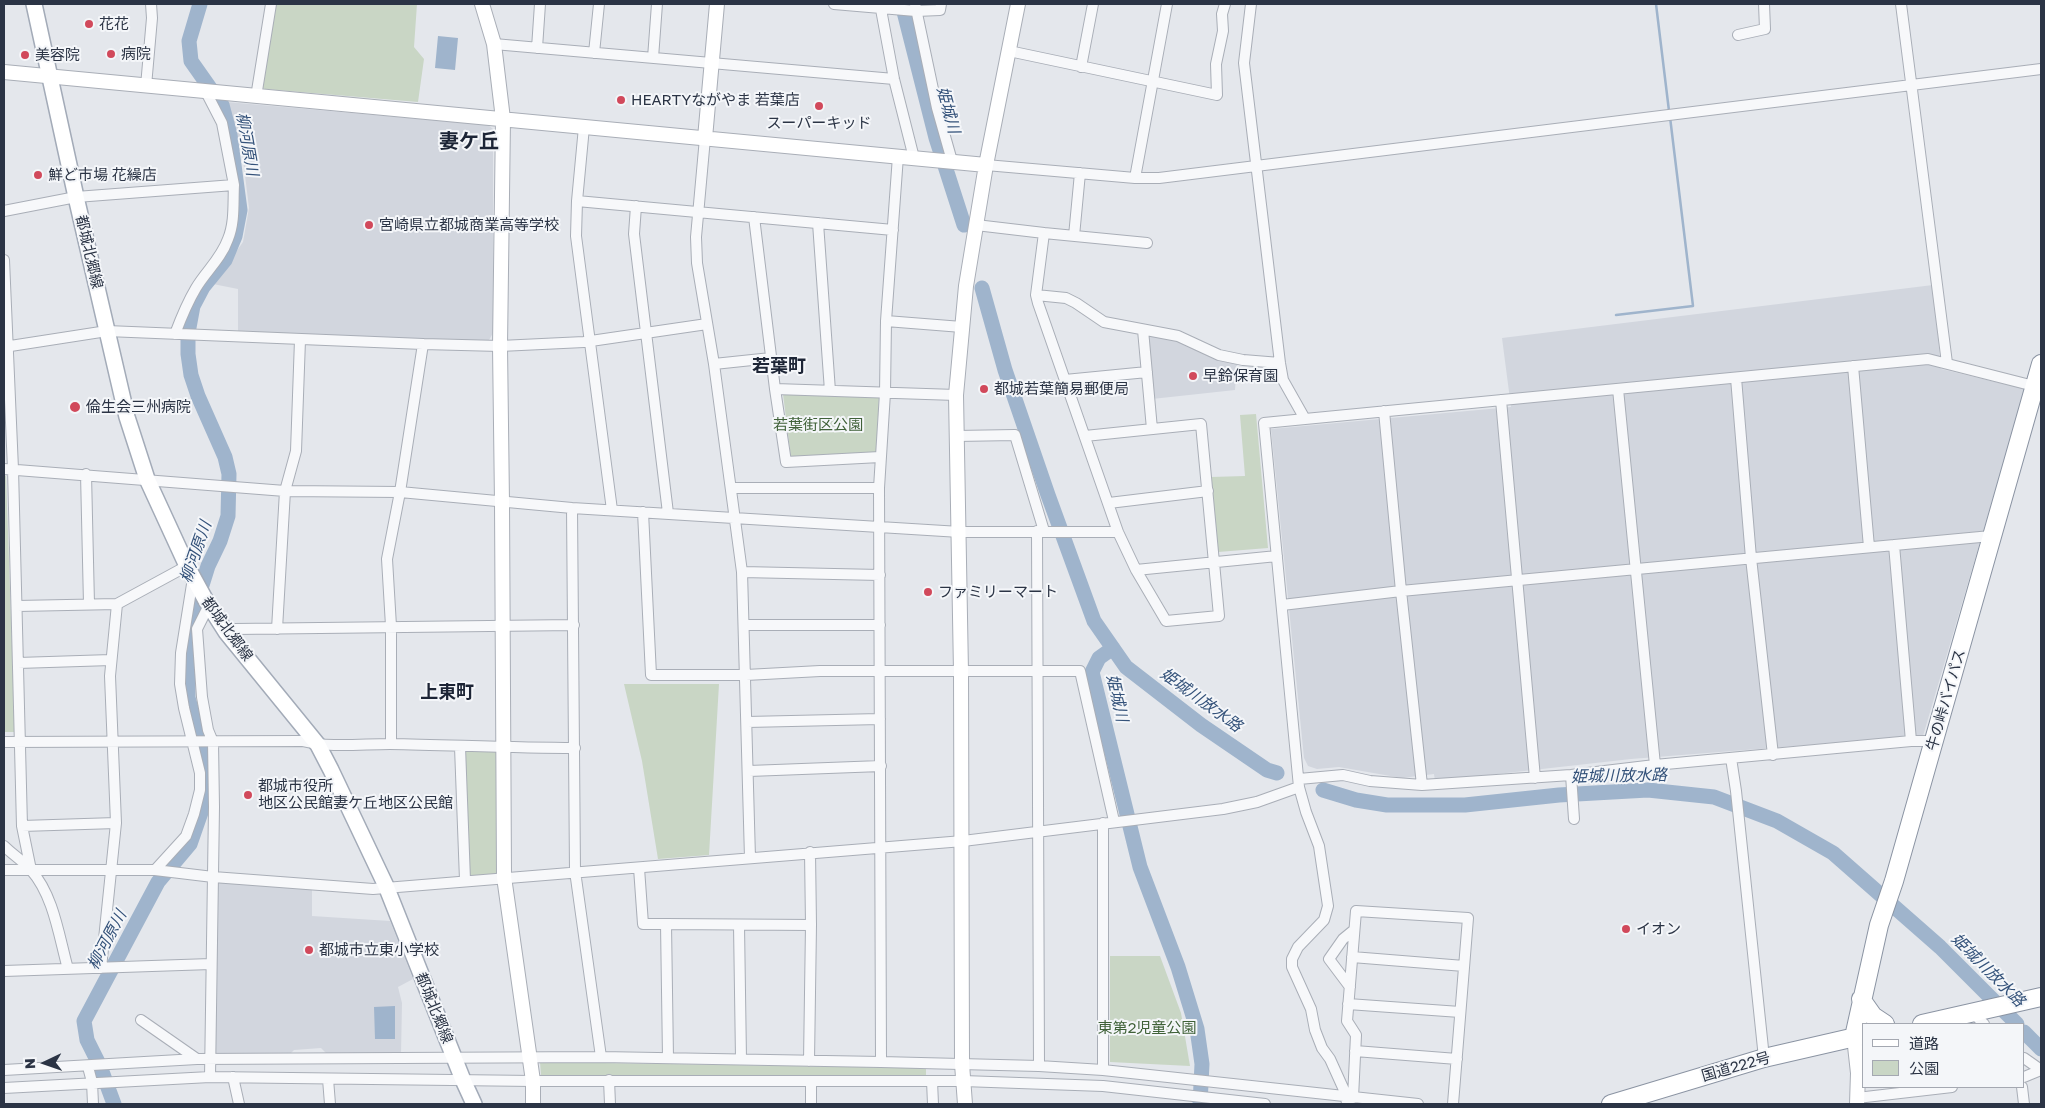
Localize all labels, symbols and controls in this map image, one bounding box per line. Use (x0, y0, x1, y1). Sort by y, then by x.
place label: 花花 (99, 15, 129, 33)
marker: 花花 (83, 18, 95, 30)
place label: 病院 (121, 45, 151, 63)
place label: 美容院 (35, 46, 80, 64)
marker: 病院 (105, 48, 117, 60)
marker: 美容院 (19, 49, 31, 61)
water label: 姫城川 (933, 84, 963, 136)
place label: HEARTYながやま 若葉店 (631, 91, 800, 109)
marker: HEARTYながやま 若葉店 (615, 94, 627, 106)
marker: スーパーキッド (813, 100, 825, 112)
water label: 柳河原川 (232, 111, 262, 177)
place label: スーパーキッド (767, 114, 871, 132)
district label: 妻ケ丘 (439, 130, 499, 154)
place label: 鮮ど市場 花繰店 (48, 166, 157, 184)
marker: 鮮ど市場 花繰店 (32, 169, 44, 181)
street label: 都城北郷線 (72, 213, 106, 291)
place label: 宮崎県立都城商業高等学校 (379, 216, 559, 234)
marker: 宮崎県立都城商業高等学校 (363, 219, 375, 231)
district label: 若葉町 (752, 355, 806, 377)
place label: 早鈴保育園 (1203, 367, 1278, 385)
marker: 早鈴保育園 (1187, 370, 1199, 382)
place label: 都城若葉簡易郵便局 (994, 380, 1129, 398)
marker: 都城若葉簡易郵便局 (978, 383, 990, 395)
place label: 倫生会三州病院 (86, 398, 191, 416)
marker: 倫生会三州病院 (68, 400, 82, 414)
park label: 若葉街区公園 (773, 416, 863, 434)
water label: 柳河原川 (177, 519, 215, 585)
place label: ファミリーマート (938, 583, 1058, 601)
marker: ファミリーマート (922, 586, 934, 598)
street label: 都城北郷線 (198, 593, 256, 665)
street label: 牛の峠バイパス (1923, 647, 1969, 753)
water label: 姫城川放水路 (1157, 664, 1245, 736)
water label: 姫城川 (1102, 672, 1132, 724)
district label: 上東町 (420, 681, 474, 703)
water label: 姫城川放水路 (1571, 766, 1667, 786)
place label: 都城市役所 地区公民館妻ケ丘地区公民館 (258, 777, 453, 812)
marker: 都城市役所 地区公民館妻ケ丘地区公民館 (242, 789, 254, 801)
water label: 柳河原川 (84, 907, 130, 973)
place label: イオン (1636, 920, 1681, 938)
marker: イオン (1620, 923, 1632, 935)
water label: 姫城川放水路 (1947, 929, 2029, 1011)
place label: 都城市立東小学校 (319, 941, 439, 959)
marker: 都城市立東小学校 (303, 944, 315, 956)
street label: 都城北郷線 (412, 970, 456, 1046)
park label: 東第2児童公園 (1098, 1019, 1196, 1037)
legend (1862, 1023, 2025, 1088)
text: 道路 (1909, 1034, 1939, 1052)
north arrow (20, 1038, 70, 1088)
street label: 国道222号 (1699, 1049, 1773, 1085)
text: N (21, 1058, 38, 1070)
text: 公園 (1909, 1059, 1939, 1077)

